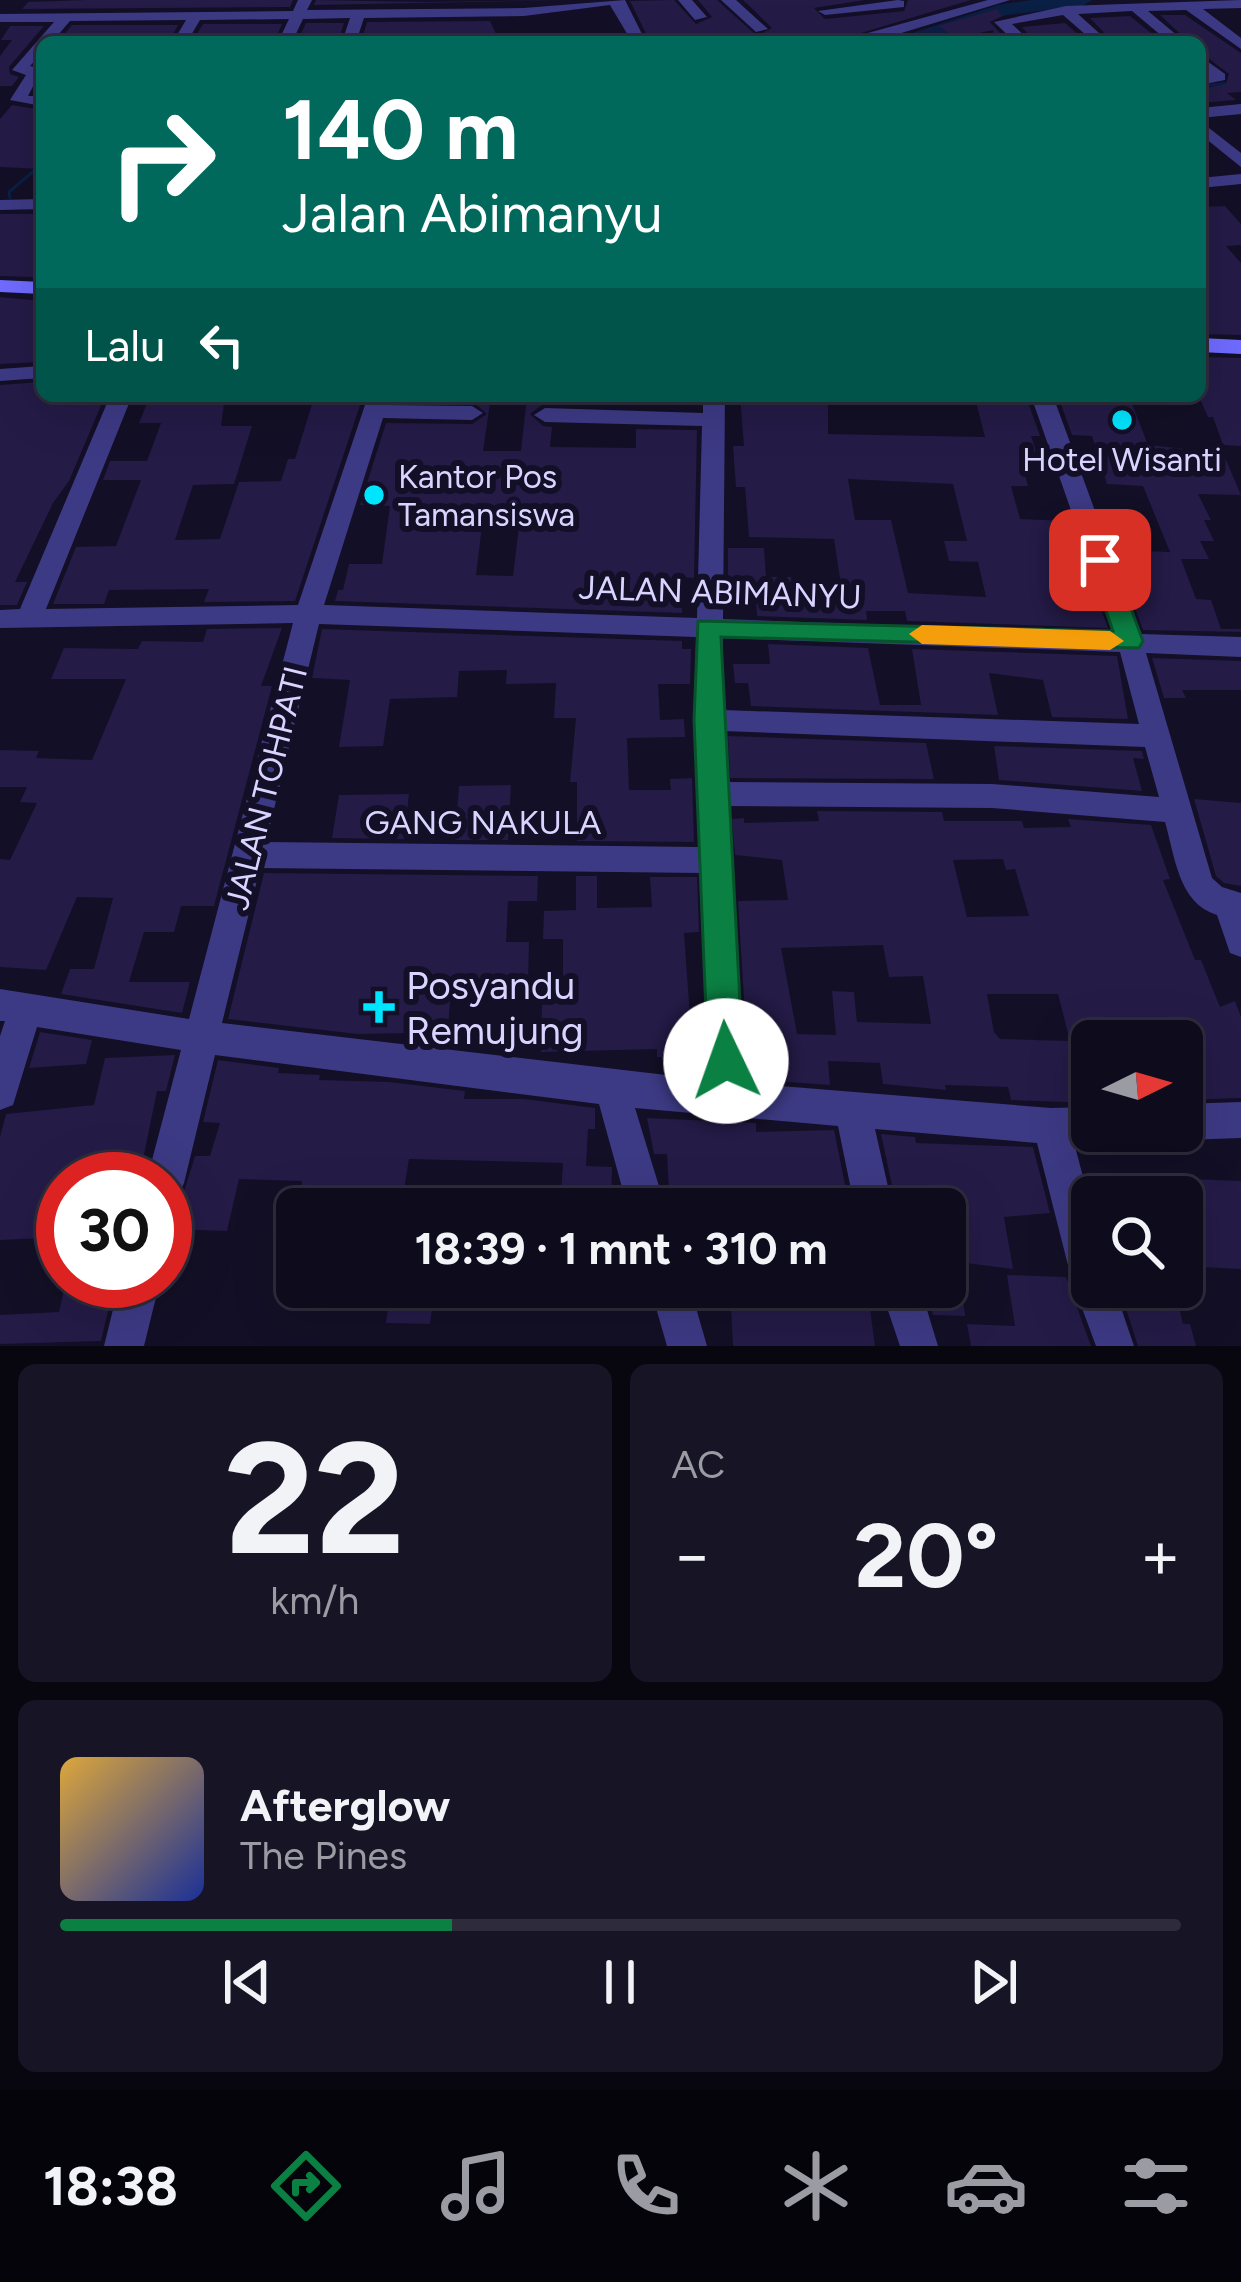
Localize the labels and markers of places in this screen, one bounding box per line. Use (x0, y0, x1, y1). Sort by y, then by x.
marker: Hotel Wisanti (1109, 407, 1135, 433)
place label: Hotel Wisanti (1022, 440, 1222, 479)
place label: Kantor Pos Tamansiswa (398, 457, 575, 534)
marker: Kantor Pos Tamansiswa (361, 482, 387, 508)
pin (1049, 509, 1151, 611)
place label: Posyandu Remujung (406, 962, 584, 1054)
marker: Posyandu Remujung (363, 991, 395, 1023)

